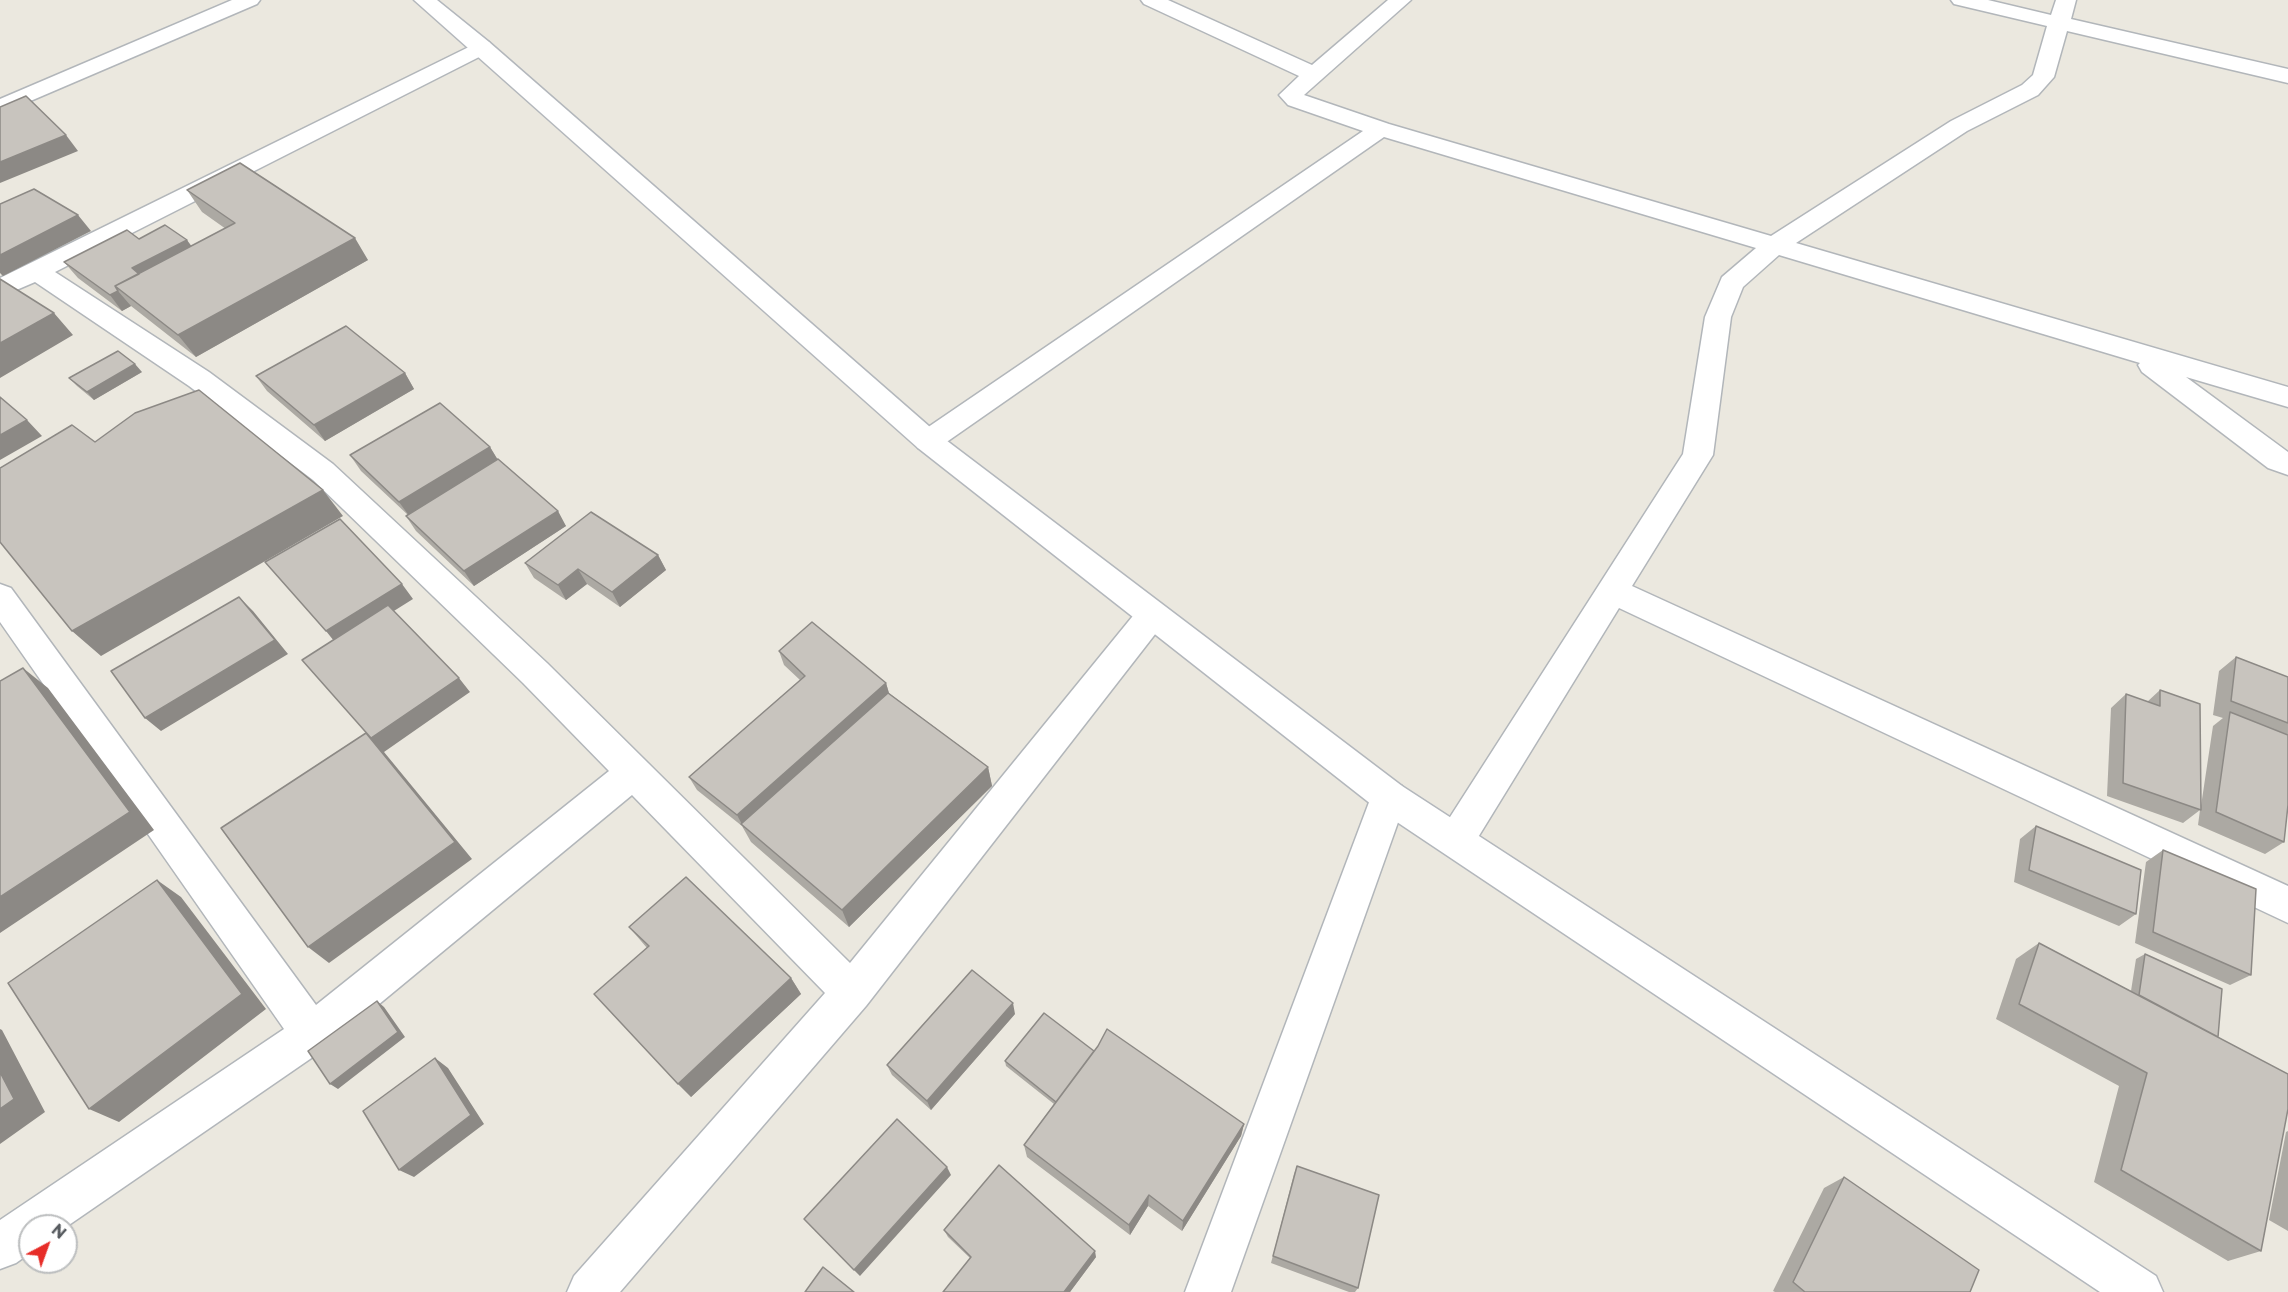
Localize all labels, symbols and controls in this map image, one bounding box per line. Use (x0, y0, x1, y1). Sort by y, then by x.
north arrow (18, 1214, 78, 1274)
text: N (48, 1220, 70, 1243)

